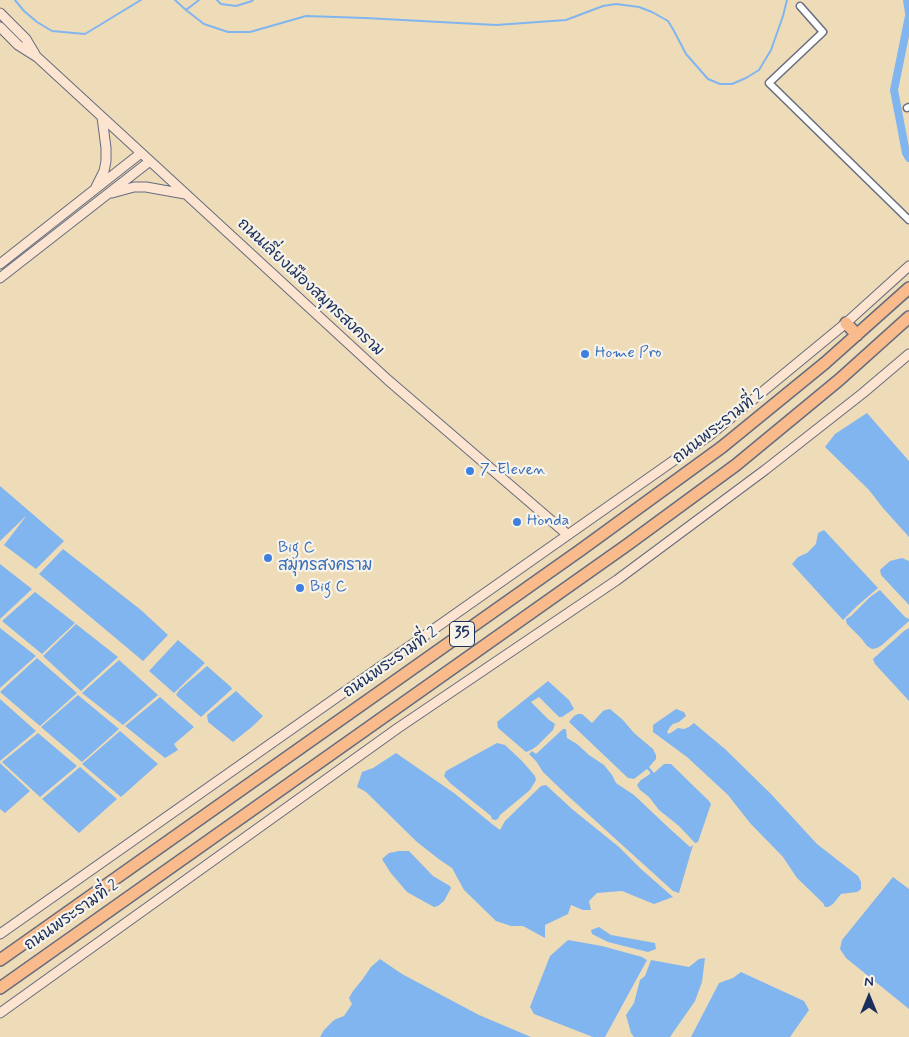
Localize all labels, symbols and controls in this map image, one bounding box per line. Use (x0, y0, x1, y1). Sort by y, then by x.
street label: ถนนเลี่ยงเมืองสมุทรสงคราม (233, 215, 387, 361)
place label: Home Pro (595, 344, 661, 364)
marker: Home Pro (579, 348, 591, 360)
street label: ถนนพระรามที่ 2 (669, 385, 769, 469)
place label: 7-Eleven (480, 461, 546, 481)
marker: 7-Eleven (464, 465, 476, 477)
place label: Honda (527, 512, 569, 532)
marker: Honda (511, 516, 523, 528)
place label: Big C สมุทรสงคราม (278, 539, 372, 577)
marker: Big C สมุทรสงคราม (262, 552, 274, 564)
place label: Big C (310, 578, 347, 598)
marker: Big C (294, 582, 306, 594)
road number: 35 (450, 622, 474, 646)
street label: ถนนพระรามที่ 2 (340, 623, 442, 703)
street label: ถนนพระรามที่ 2 (21, 876, 123, 956)
north arrow (844, 972, 894, 1022)
text: N (864, 973, 874, 991)

